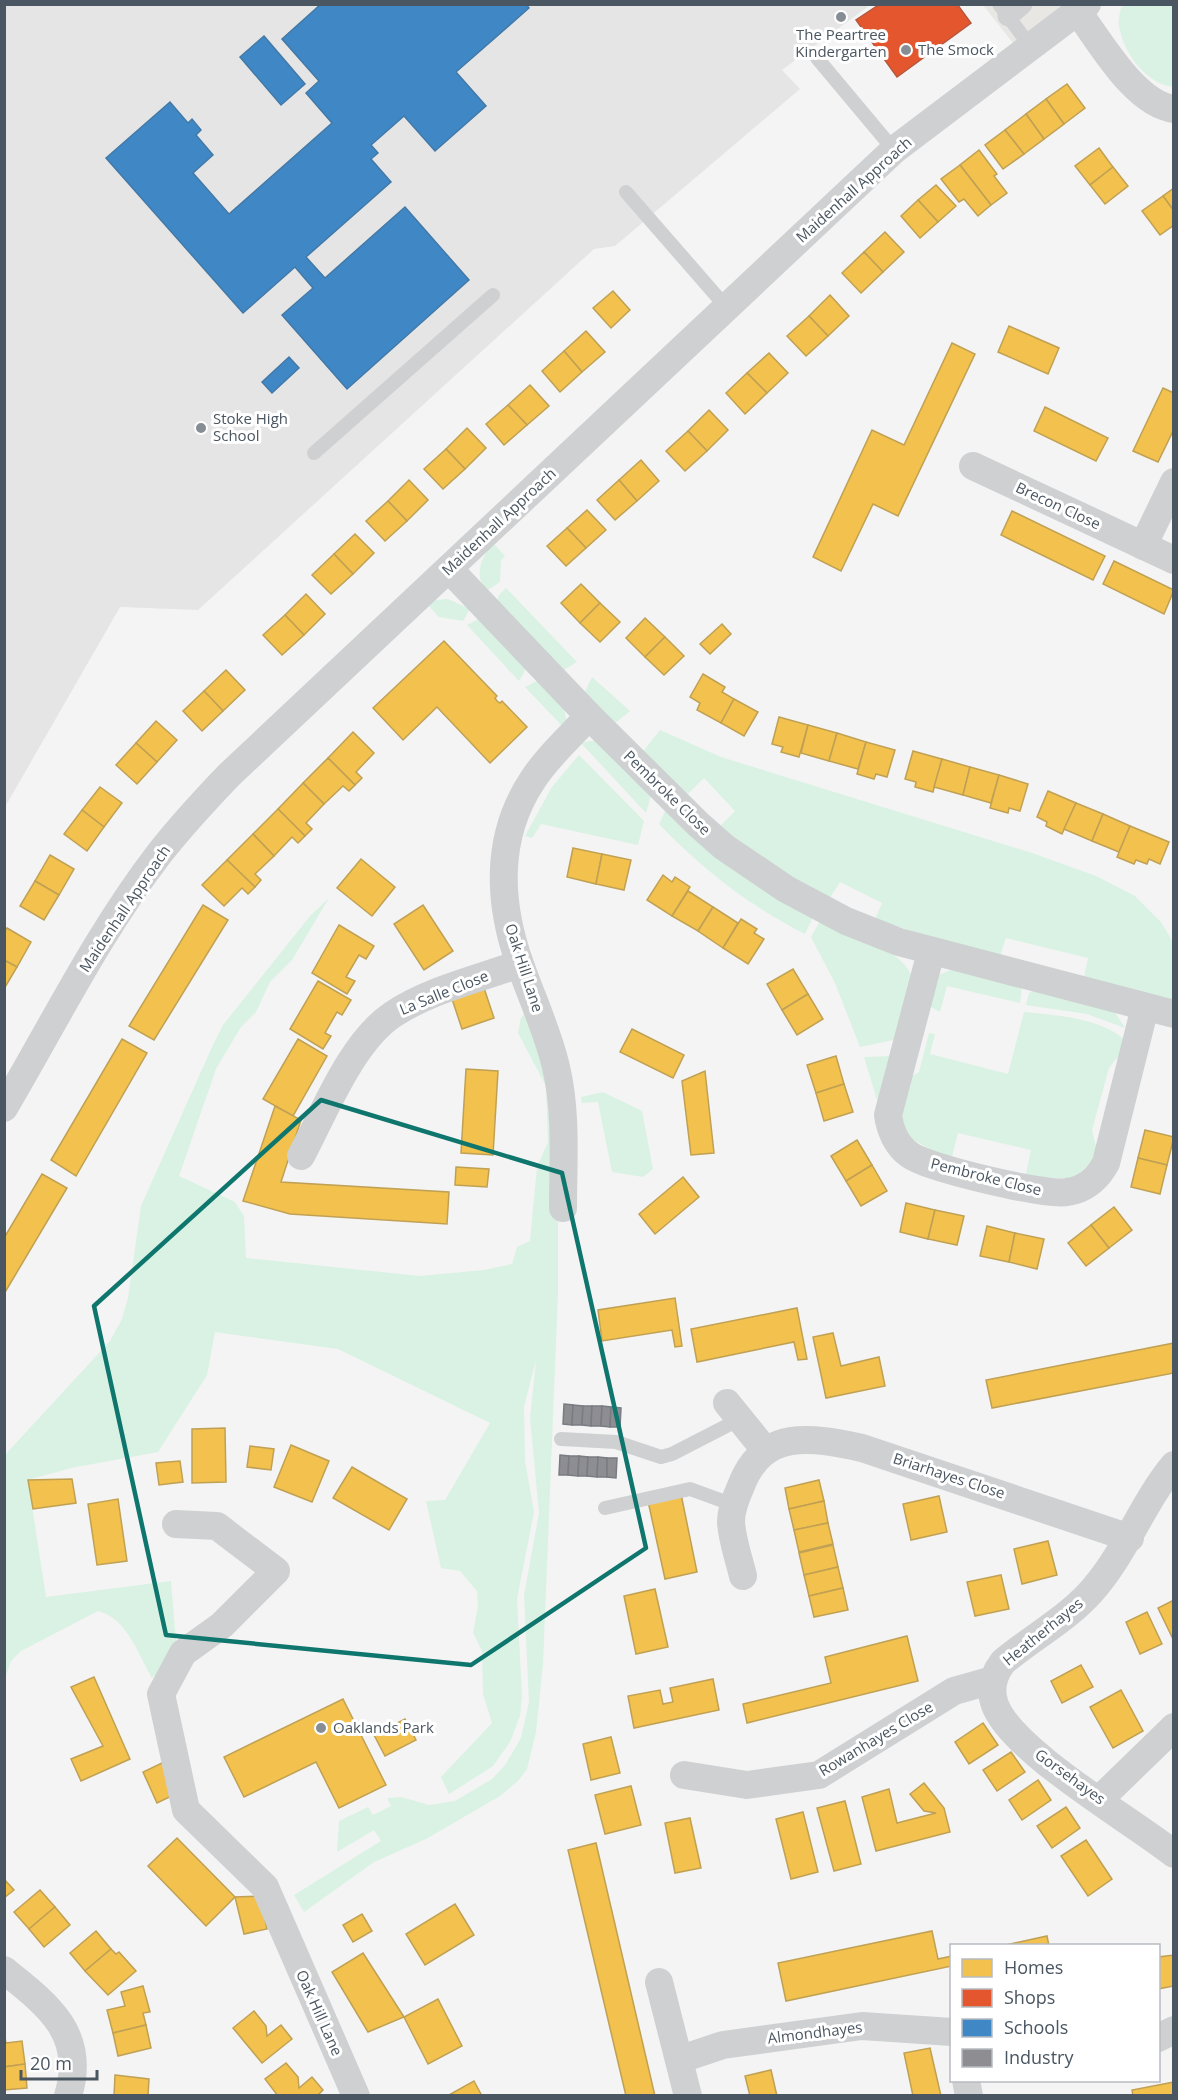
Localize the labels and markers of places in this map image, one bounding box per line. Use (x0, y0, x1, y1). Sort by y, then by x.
marker: The Peartree Kindergarten (834, 10, 848, 24)
place label: The Peartree Kindergarten (795, 24, 887, 61)
place label: The Smock (918, 39, 994, 59)
marker: The Smock (899, 43, 913, 57)
place label: Stoke High School (213, 408, 288, 445)
marker: Stoke High School (194, 421, 208, 435)
place label: Oaklands Park (333, 1717, 434, 1737)
marker: Oaklands Park (314, 1721, 328, 1735)

